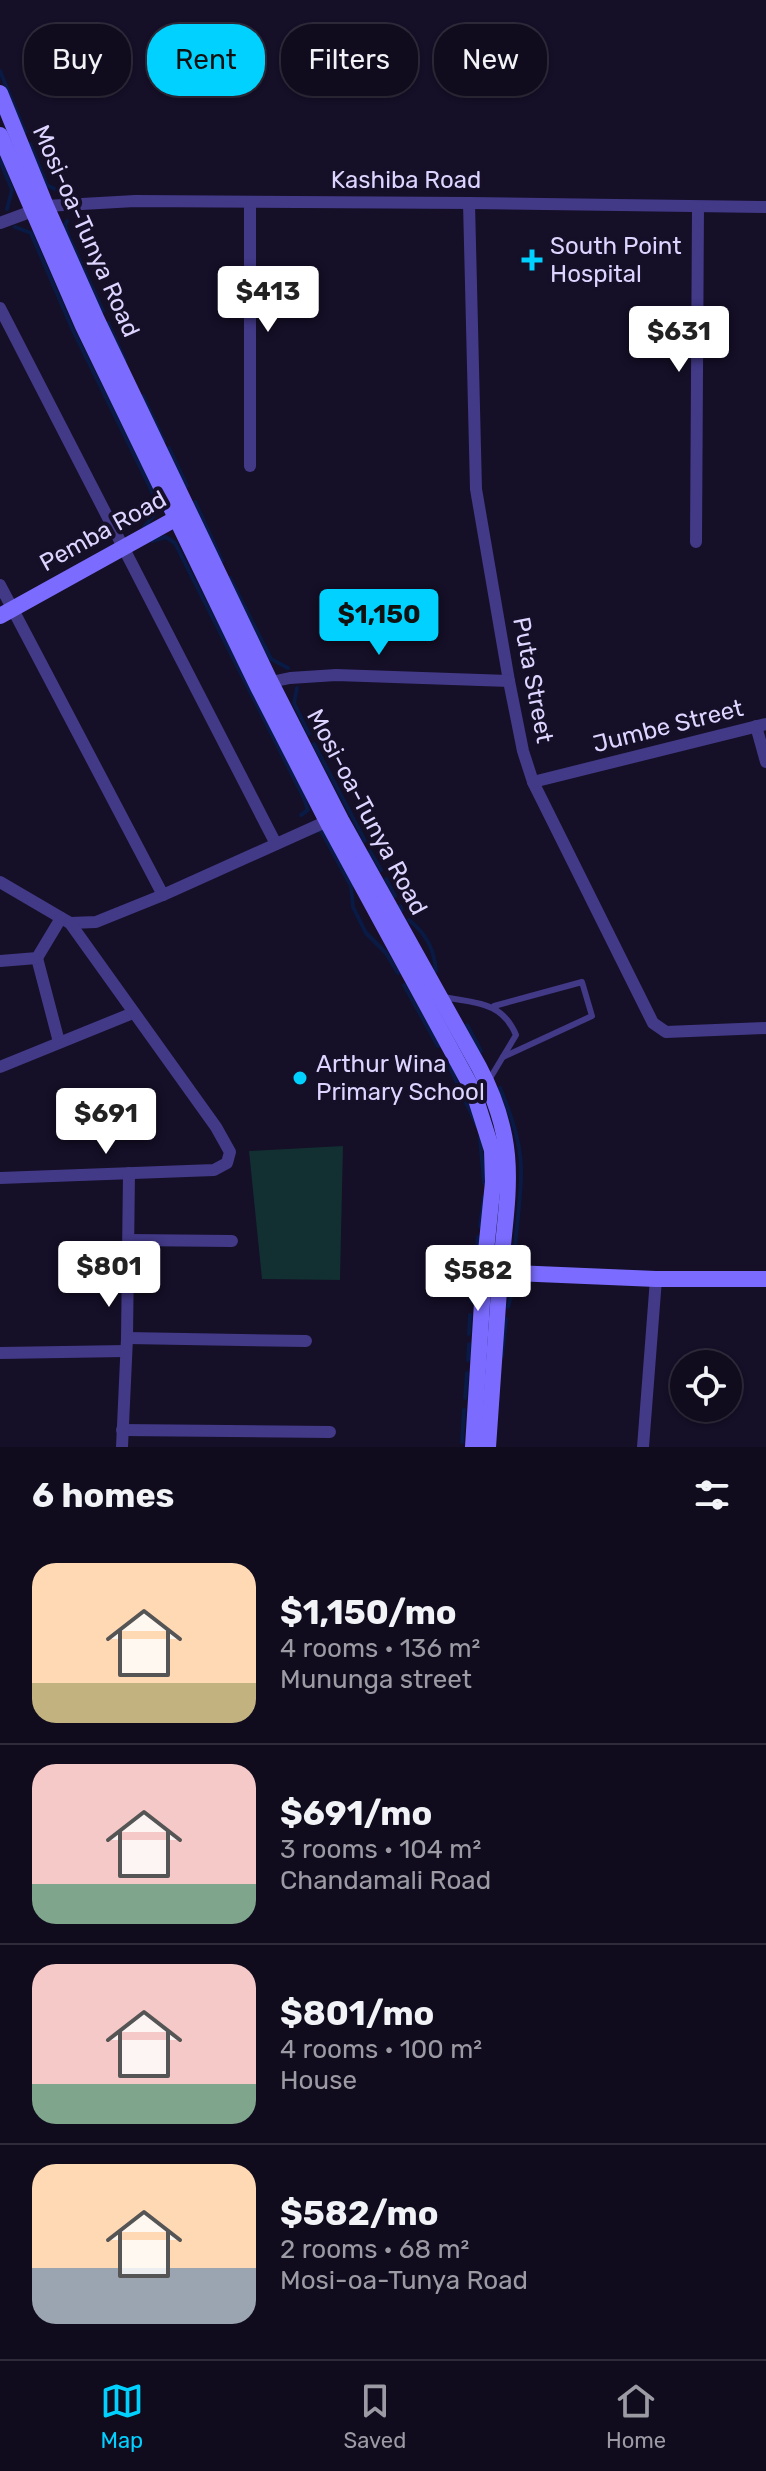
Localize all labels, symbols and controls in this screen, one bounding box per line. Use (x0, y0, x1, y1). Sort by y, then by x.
chip: Buy (24, 24, 131, 96)
chip: Rent (147, 24, 265, 96)
chip: Filters (281, 24, 418, 96)
chip: New (434, 24, 547, 96)
street label: Mosi-oa-Tunya Road (27, 121, 145, 341)
street label: Kashiba Road (331, 166, 481, 194)
place label: South Point Hospital (550, 232, 682, 288)
marker: South Point Hospital (521, 249, 543, 271)
pin: $413 (221, 266, 315, 334)
text: $413 (236, 276, 300, 307)
pin: $631 (632, 306, 726, 374)
text: $631 (647, 316, 711, 347)
street label: Pemba Road (35, 485, 171, 577)
pin: $1,150 (314, 589, 444, 657)
text: $1,150 (337, 599, 421, 630)
street label: Puta Street (507, 615, 559, 745)
street label: Jumbe Street (590, 694, 746, 758)
street label: Mosi-oa-Tunya Road (301, 704, 433, 920)
place label: Arthur Wina Primary School (316, 1050, 485, 1106)
marker: Arthur Wina Primary School (291, 1069, 309, 1087)
pin: $691 (59, 1088, 153, 1156)
text: $691 (74, 1098, 138, 1129)
pin: $801 (62, 1241, 156, 1309)
pin: $582 (431, 1245, 525, 1313)
text: $801 (76, 1251, 142, 1282)
text: $582 (444, 1255, 512, 1286)
map controls (670, 1350, 742, 1422)
button: locate (670, 1350, 742, 1422)
icon: filters (690, 1473, 734, 1517)
text: 6 homes (32, 1475, 174, 1516)
text: $1,150/mo (280, 1592, 457, 1633)
icon: home (96, 1595, 192, 1691)
text: 4 rooms · 136 m² (280, 1633, 480, 1664)
text: Mununga street (280, 1664, 472, 1695)
text: $691/mo (280, 1793, 432, 1834)
icon: home (96, 1796, 192, 1892)
text: 3 rooms · 104 m² (280, 1834, 481, 1865)
text: Chandamali Road (280, 1865, 491, 1896)
text: $801/mo (280, 1993, 434, 2034)
icon: home (96, 1996, 192, 2092)
text: 4 rooms · 100 m² (280, 2034, 482, 2065)
text: House (280, 2065, 357, 2096)
text: $582/mo (280, 2193, 438, 2234)
icon: home (96, 2196, 192, 2292)
text: 2 rooms · 68 m² (280, 2234, 469, 2265)
text: Mosi-oa-Tunya Road (280, 2265, 528, 2296)
tab: Map (100, 2379, 144, 2454)
tab: Saved (343, 2379, 406, 2454)
tab: Home (606, 2379, 666, 2454)

